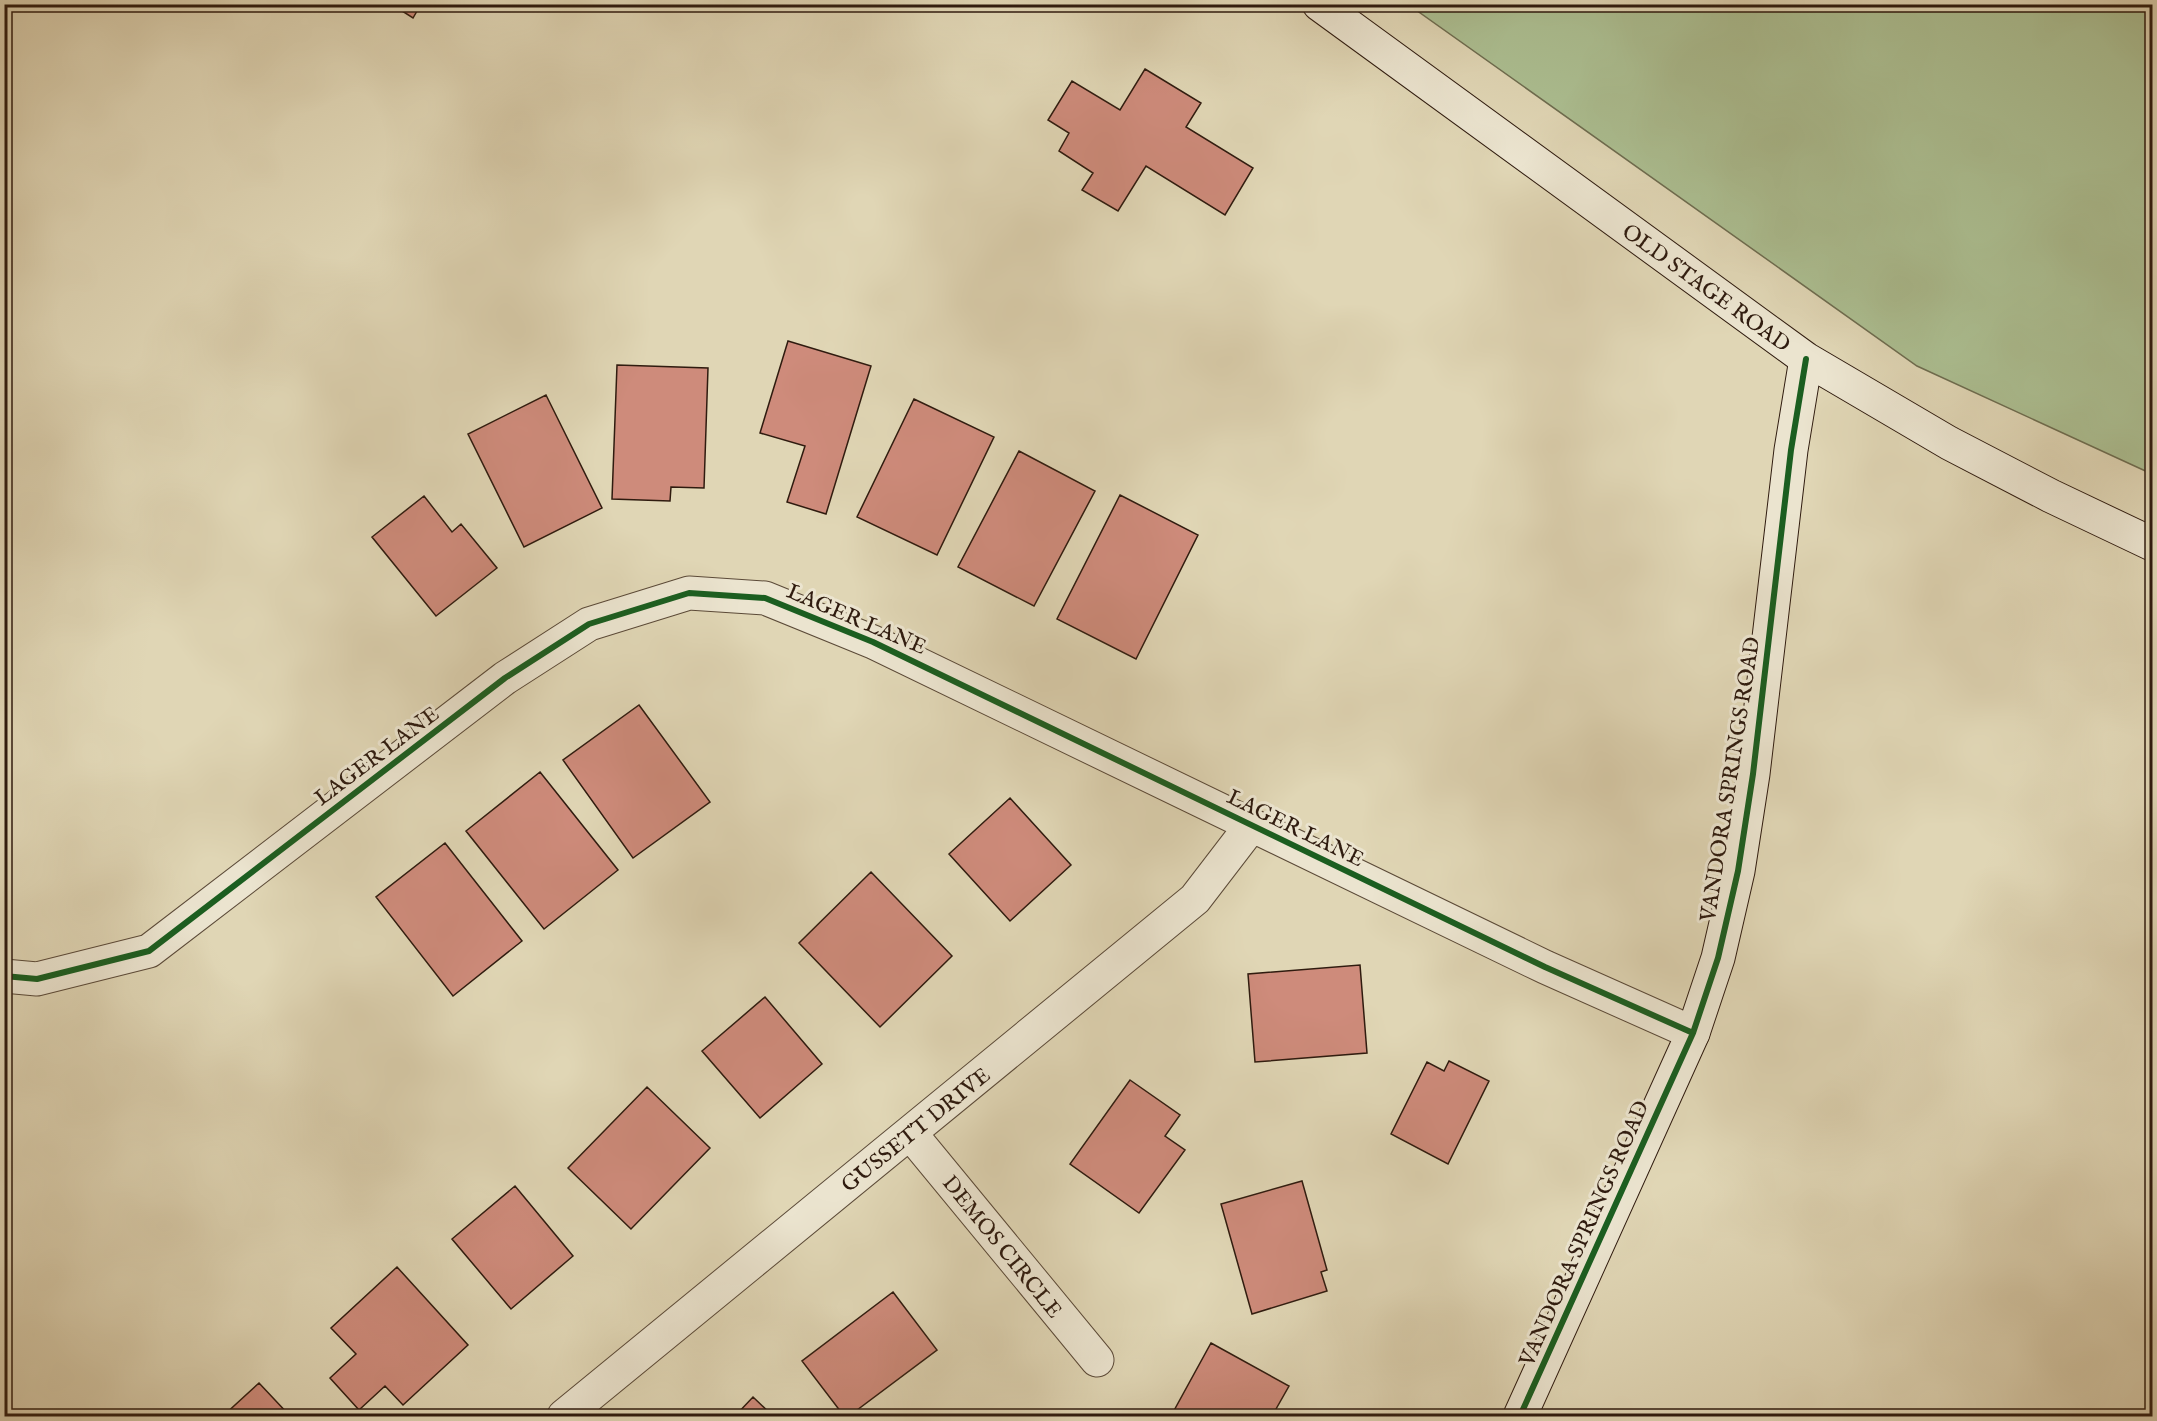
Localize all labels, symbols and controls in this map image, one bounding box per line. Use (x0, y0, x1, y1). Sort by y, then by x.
street label: OLD STAGE ROAD (1616, 218, 1796, 359)
street label: LAGER LANE (782, 578, 930, 662)
street label: VANDORA SPRINGS ROAD (1694, 635, 1767, 925)
street label: LAGER LANE (309, 701, 445, 813)
street label: LAGER LANE (1222, 784, 1368, 874)
street label: GUSSETT DRIVE (836, 1062, 997, 1199)
street label: VANDORA SPRINGS ROAD (1513, 1097, 1656, 1372)
street label: DEMOS CIRCLE (935, 1170, 1068, 1324)

